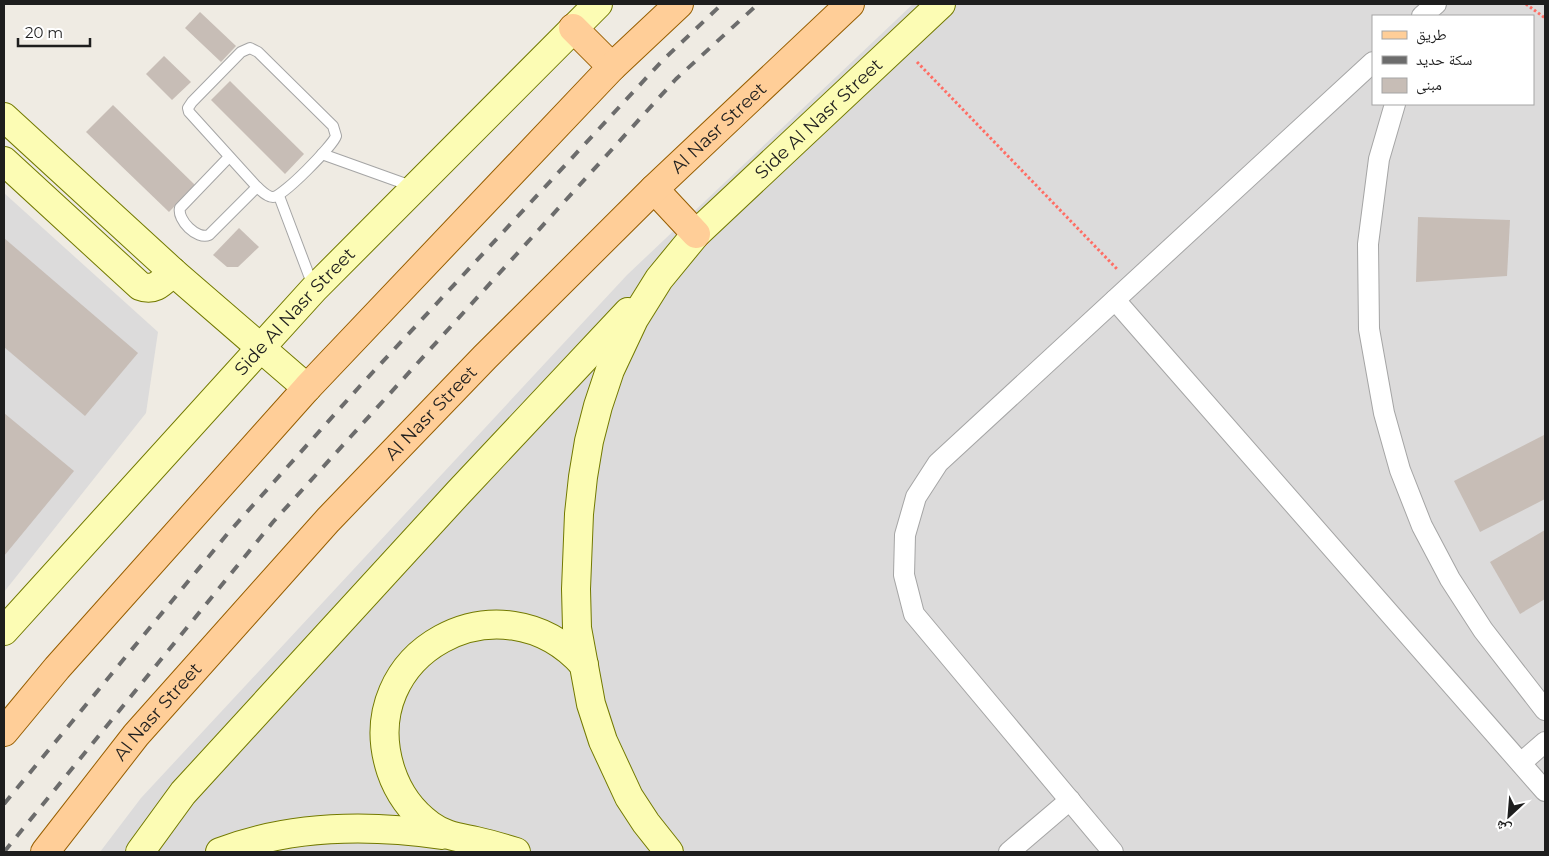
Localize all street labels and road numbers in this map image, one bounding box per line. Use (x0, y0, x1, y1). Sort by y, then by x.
street label: Side Al Nasr Street (750, 54, 887, 184)
street label: Al Nasr Street (666, 78, 771, 178)
street label: Side Al Nasr Street (230, 243, 360, 380)
street label: Al Nasr Street (380, 361, 482, 465)
street label: Al Nasr Street (109, 658, 206, 765)

